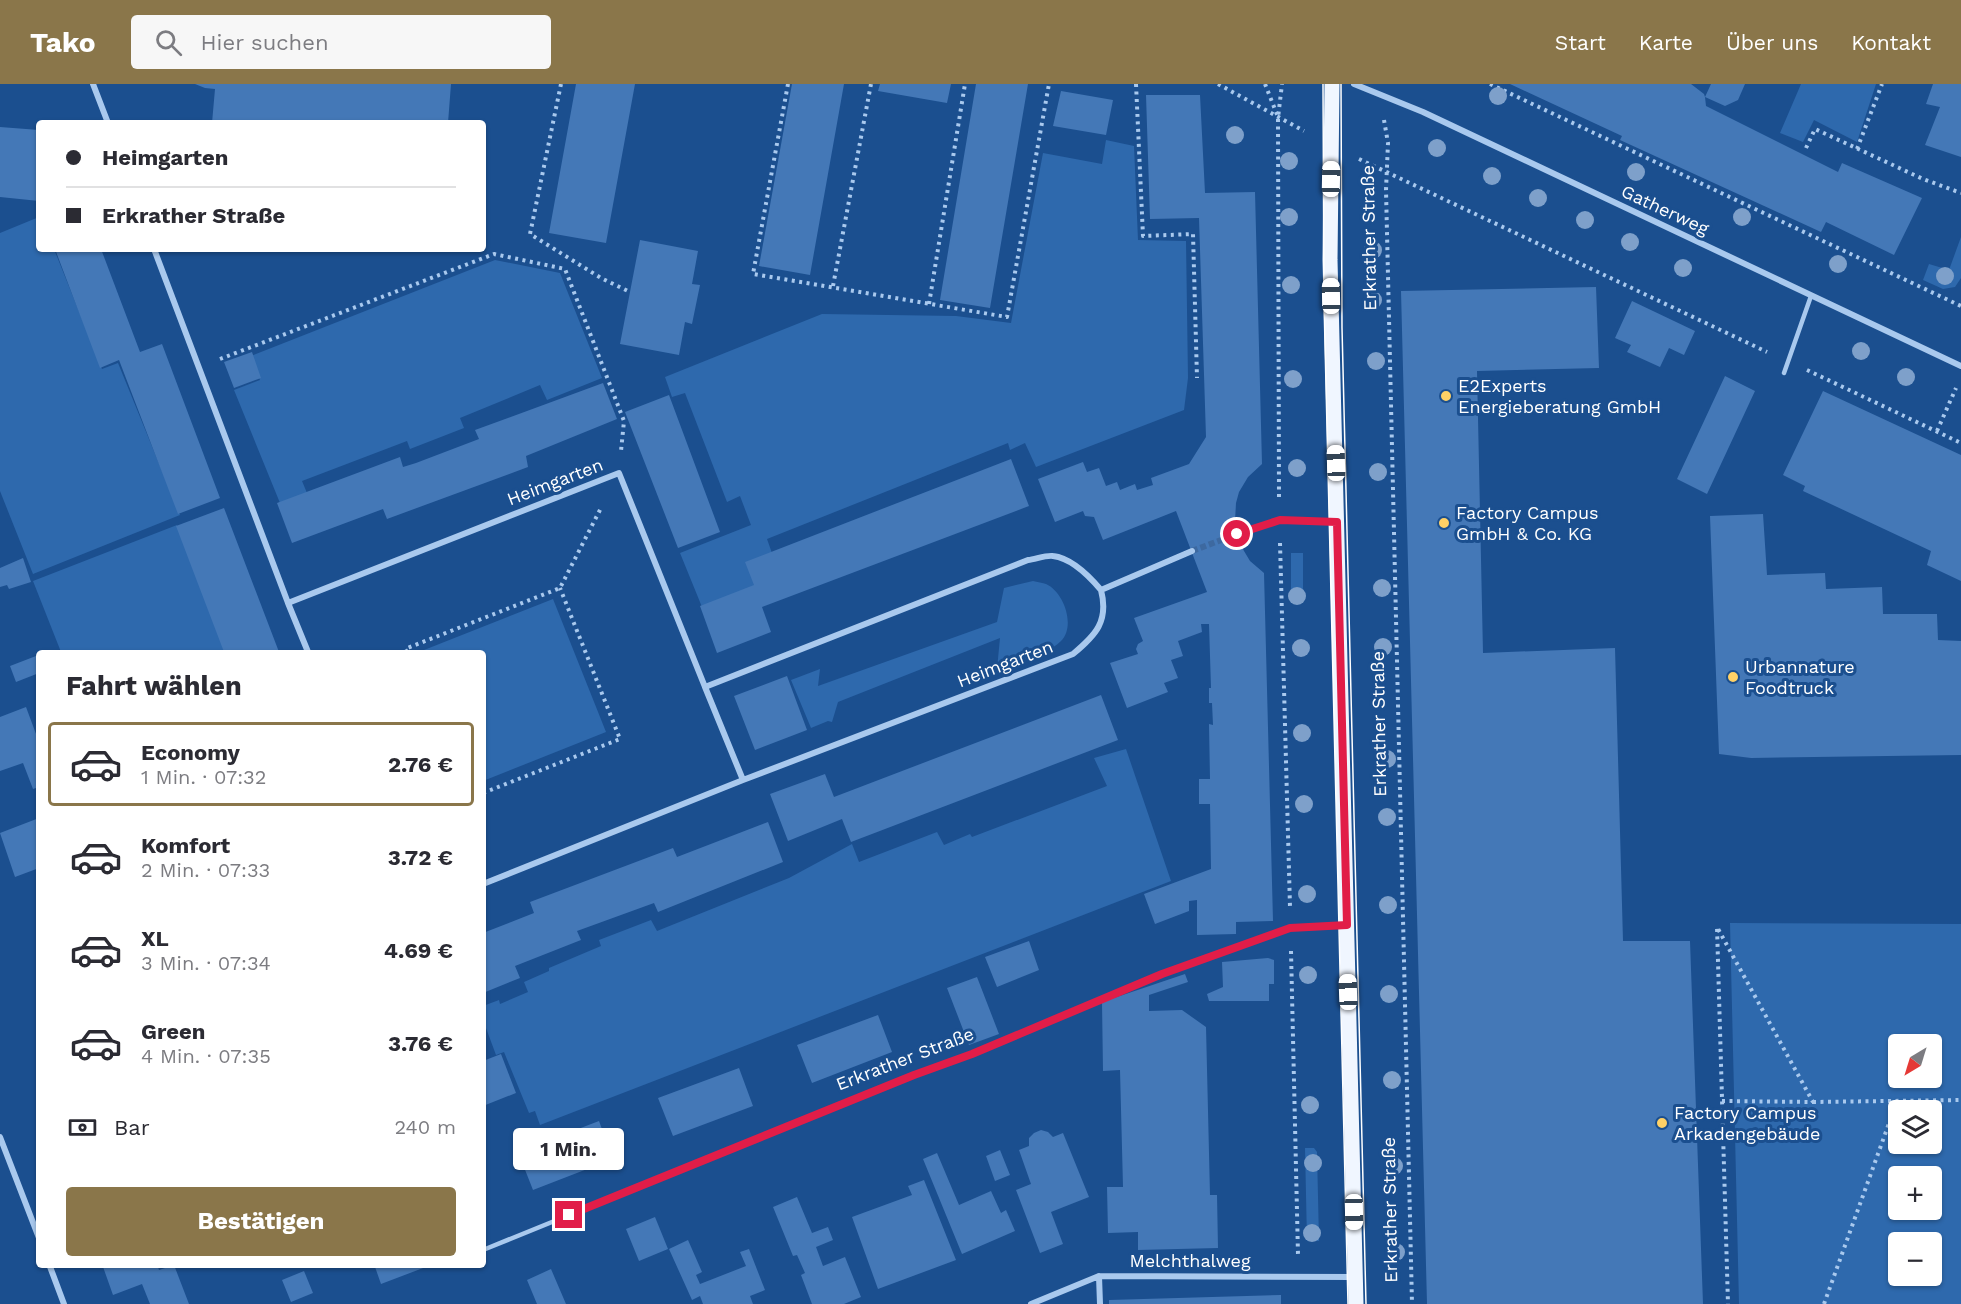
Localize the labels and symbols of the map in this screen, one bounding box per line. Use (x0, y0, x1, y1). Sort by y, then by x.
car (1322, 161, 1340, 197)
street label: Erkrather Straße (1357, 165, 1380, 311)
street label: Gatherweg (1618, 180, 1713, 239)
car (1322, 278, 1340, 314)
place label: E2Experts Energieberatung GmbH (1458, 375, 1661, 417)
marker: E2Experts Energieberatung GmbH (1439, 389, 1453, 403)
car (1326, 445, 1346, 481)
street label: Heimgarten (504, 454, 606, 509)
place label: Factory Campus GmbH & Co. KG (1456, 502, 1599, 544)
marker: Factory Campus GmbH & Co. KG (1437, 516, 1451, 530)
route start (1223, 520, 1250, 547)
street label: Heimgarten (954, 636, 1056, 691)
street label: Erkrather Straße (1367, 651, 1390, 797)
place label: Urbannature Foodtruck (1745, 656, 1855, 698)
marker: Urbannature Foodtruck (1726, 670, 1740, 684)
car (1338, 974, 1358, 1010)
street label: Erkrather Straße (833, 1023, 977, 1094)
north arrow (1888, 1034, 1942, 1088)
place label: Factory Campus Arkadengebäude (1674, 1102, 1820, 1144)
marker: Factory Campus Arkadengebäude (1655, 1116, 1669, 1130)
callout: 1 Min. (514, 1128, 624, 1170)
street label: Erkrather Straße (1378, 1137, 1401, 1283)
car (1345, 1194, 1363, 1230)
route end (555, 1201, 582, 1228)
street label: Melchthalweg (1129, 1250, 1251, 1271)

